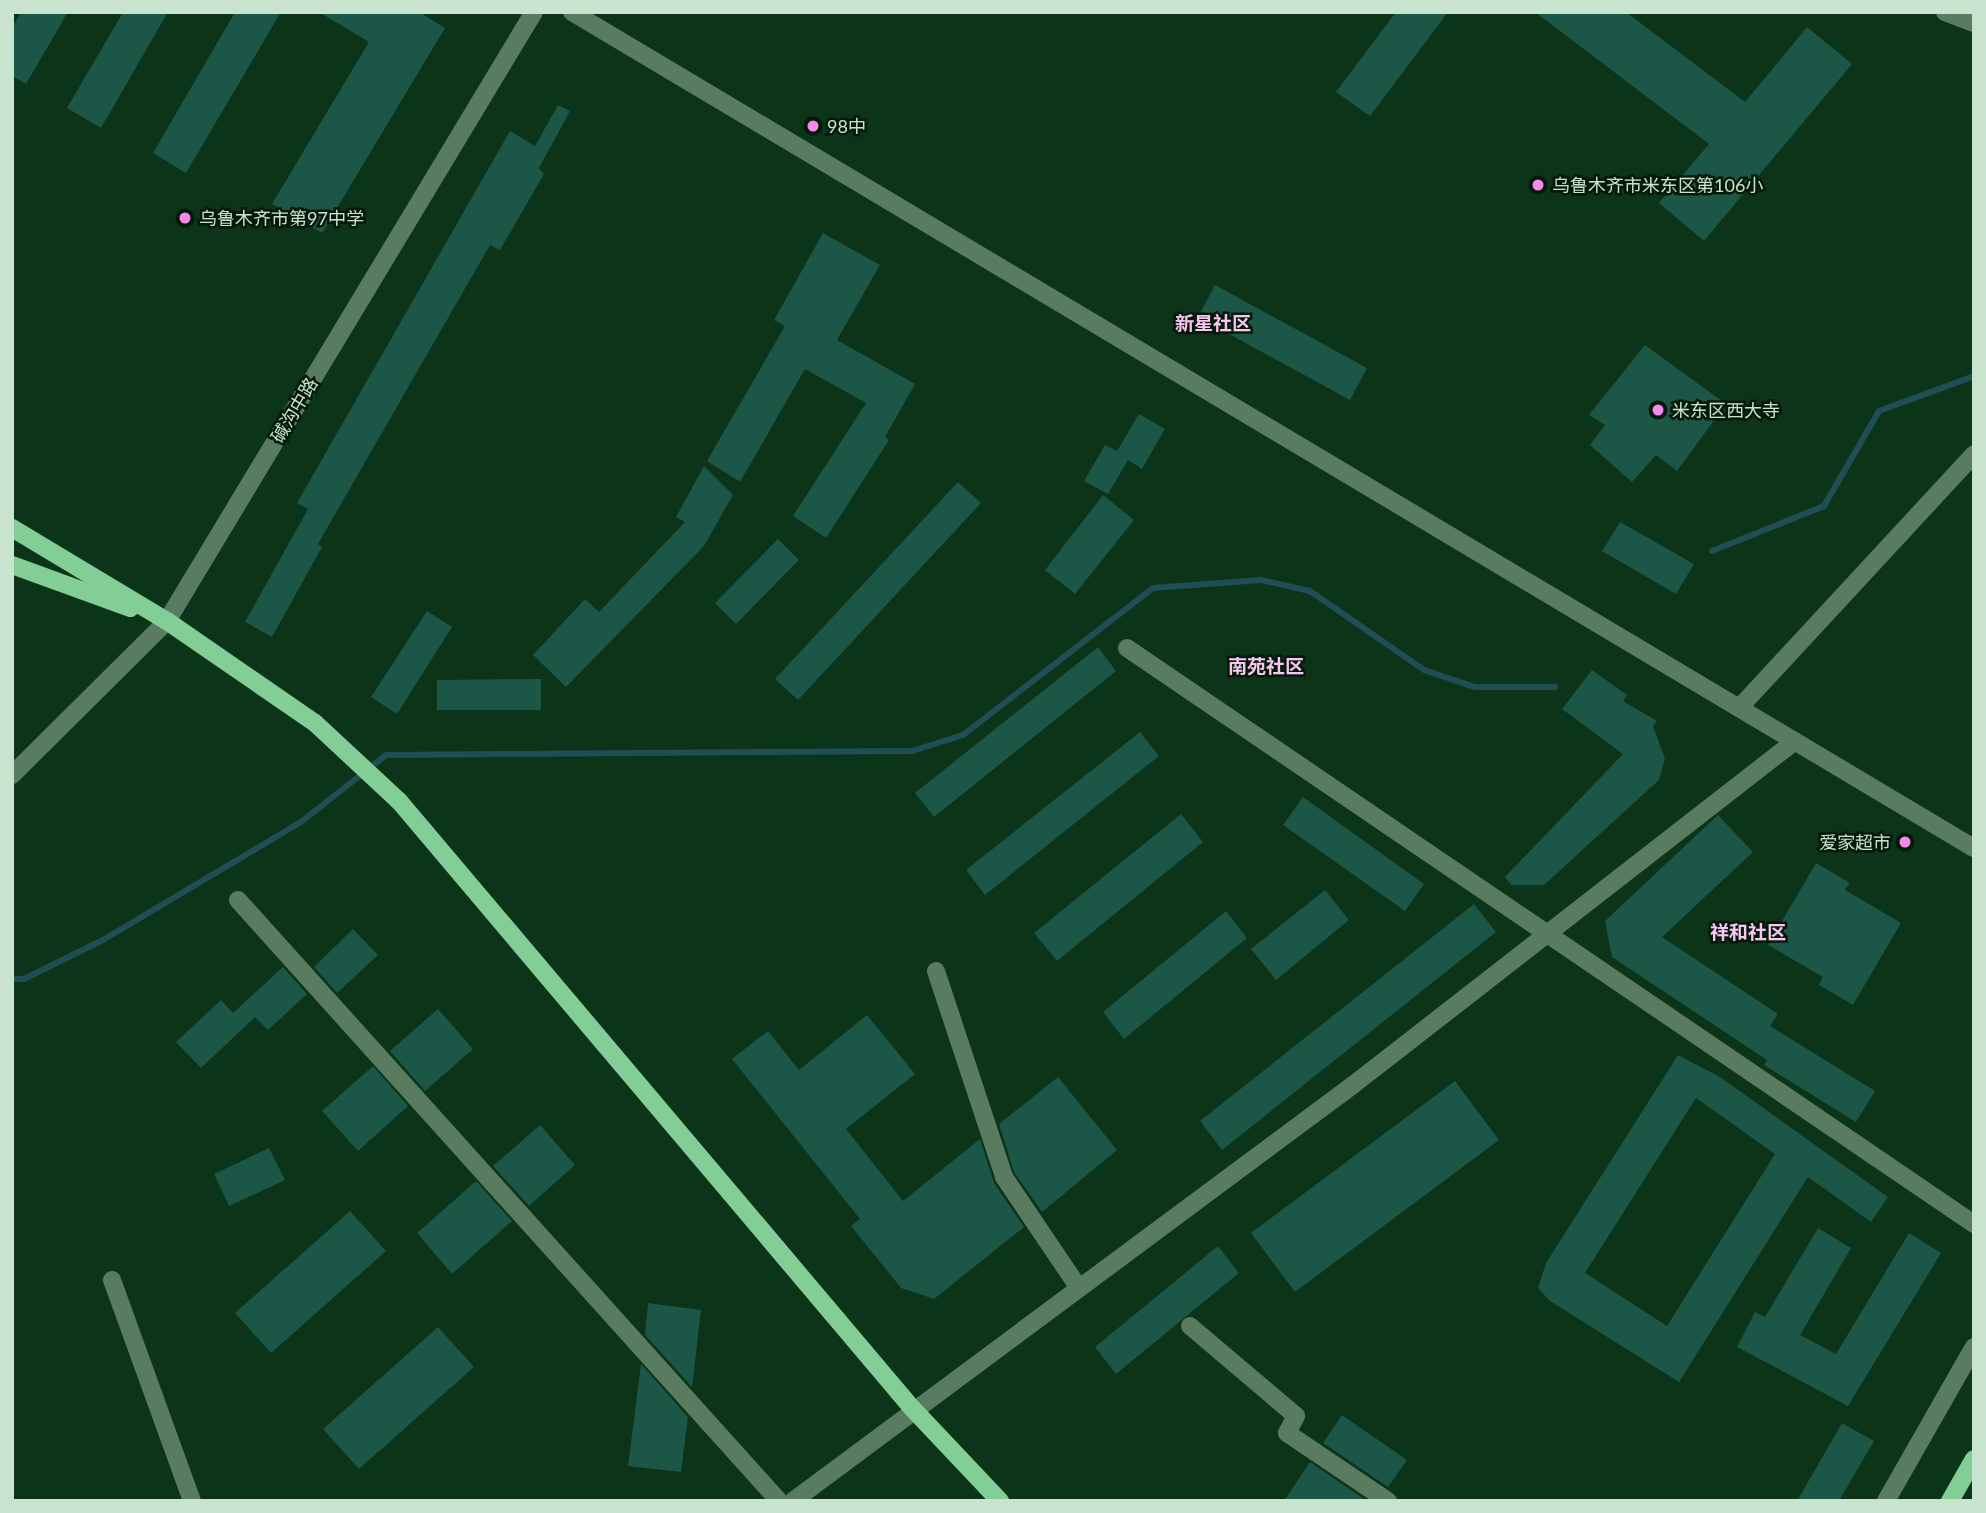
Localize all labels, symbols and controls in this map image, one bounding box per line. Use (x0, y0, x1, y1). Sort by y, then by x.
place label: 98中 (827, 115, 866, 137)
marker: 98中 (805, 118, 821, 134)
place label: 乌鲁木齐市米东区第106小 (1552, 174, 1763, 196)
marker: 乌鲁木齐市米东区第106小 (1530, 177, 1546, 193)
place label: 乌鲁木齐市第97中学 (199, 207, 364, 229)
marker: 乌鲁木齐市第97中学 (177, 210, 193, 226)
district label: 新星社区 (1175, 312, 1251, 334)
street label: 碱沟中路 (266, 374, 322, 446)
place label: 米东区西大寺 (1672, 399, 1780, 421)
marker: 米东区西大寺 (1650, 402, 1666, 418)
district label: 南苑社区 (1228, 655, 1304, 677)
place label: 爱家超市 (1819, 831, 1891, 853)
marker: 爱家超市 (1897, 834, 1913, 850)
district label: 祥和社区 (1710, 921, 1786, 943)

